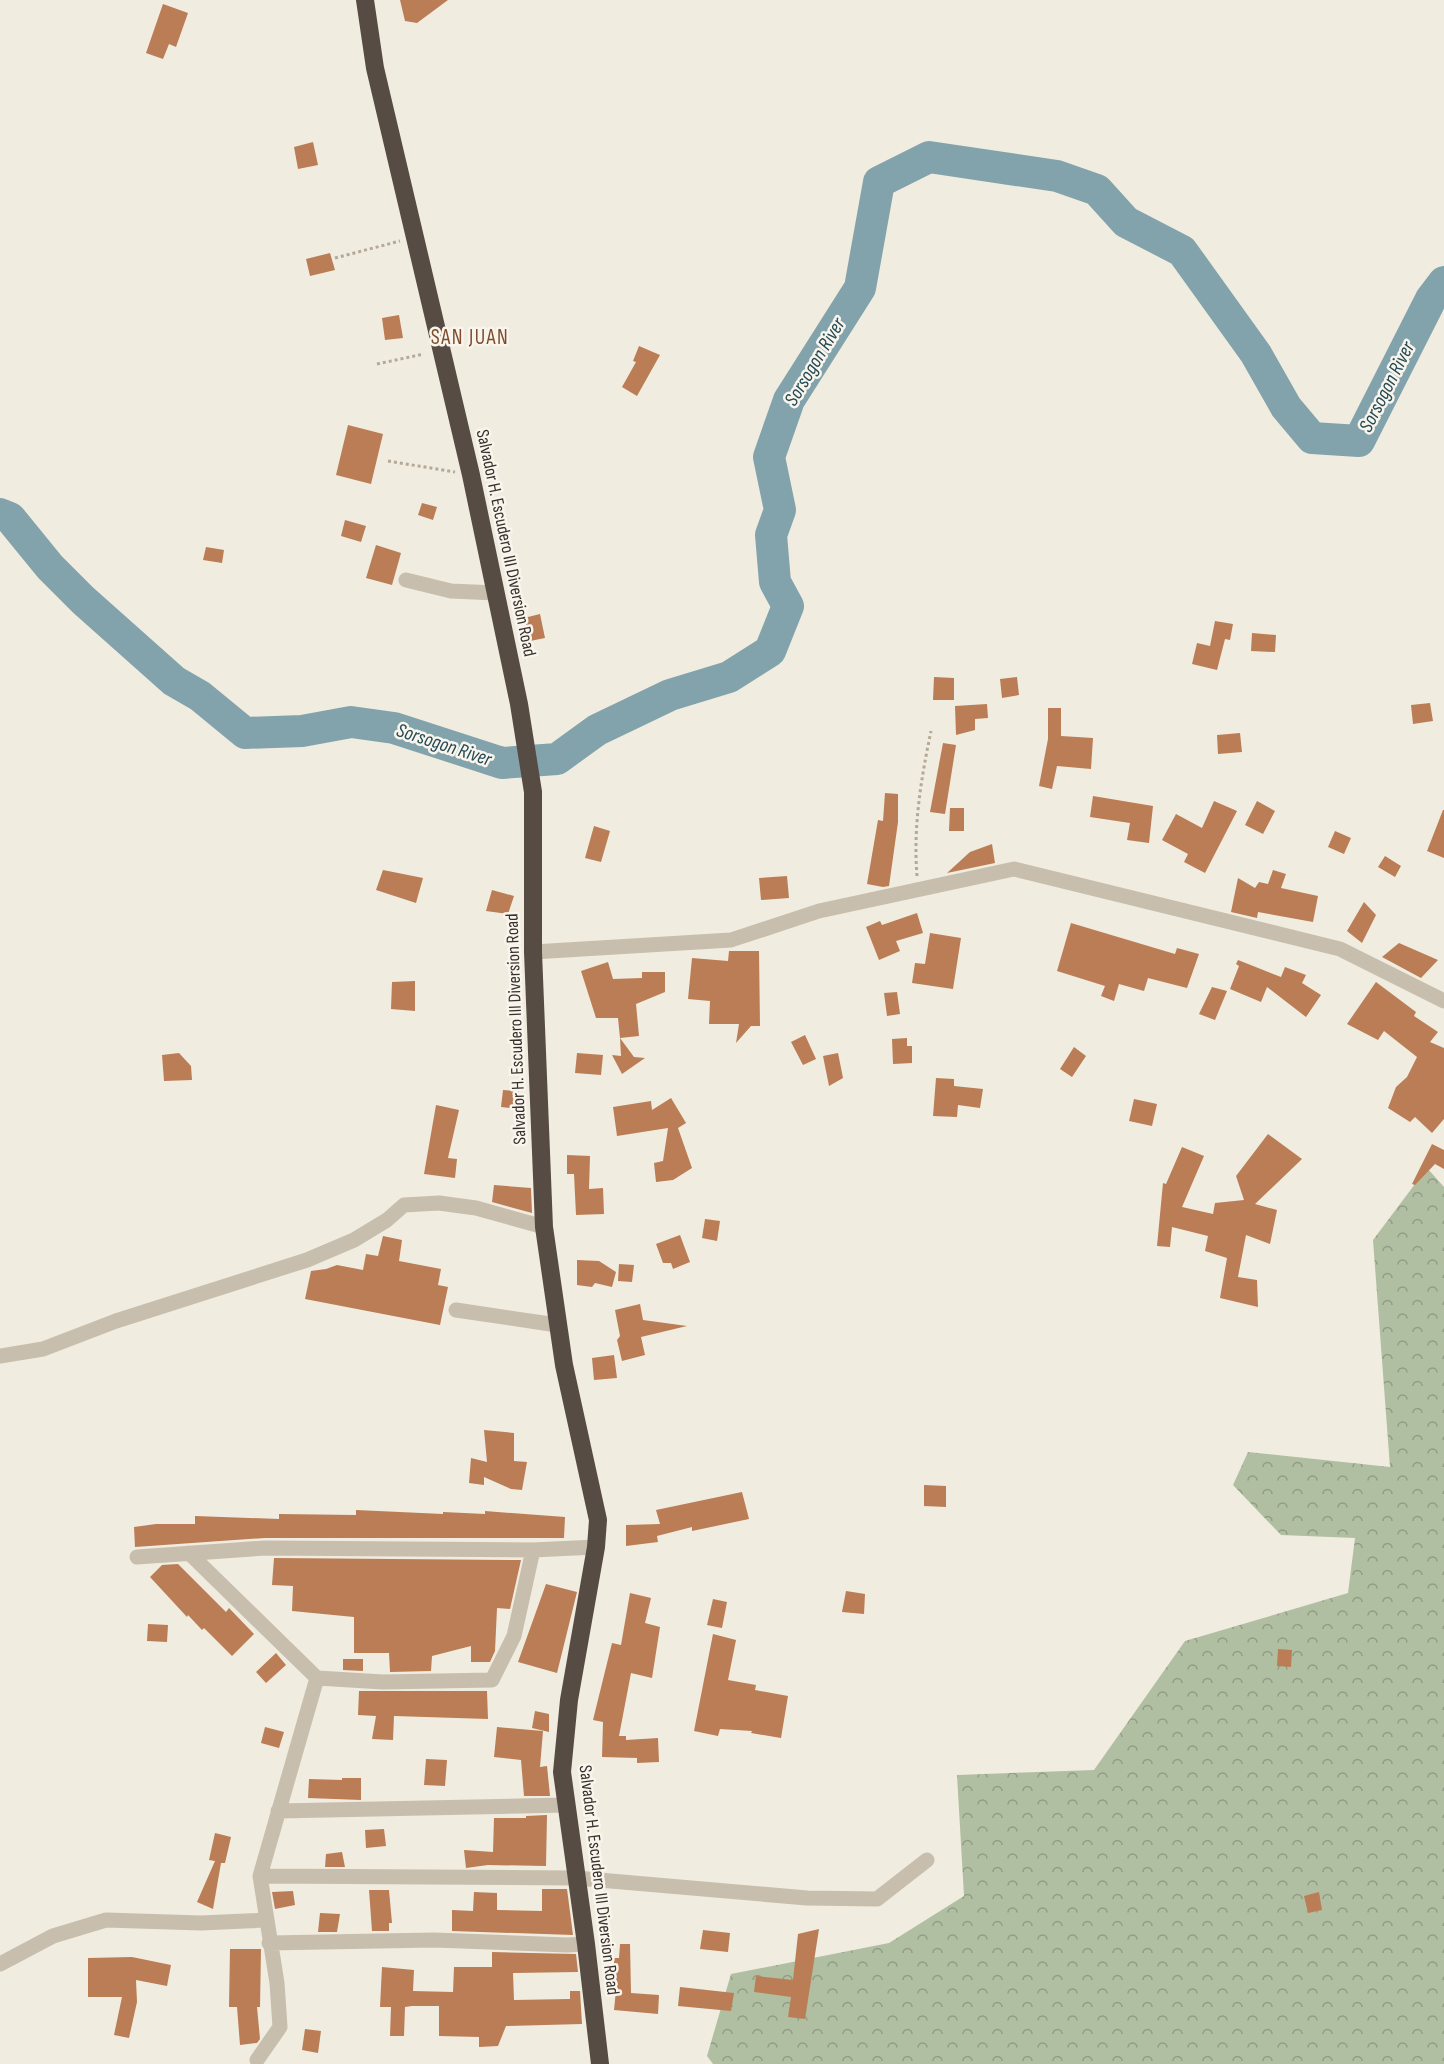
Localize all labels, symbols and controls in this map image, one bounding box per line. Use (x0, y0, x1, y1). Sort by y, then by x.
water label: Sorsogon River (779, 312, 851, 410)
district label: SAN JUAN (431, 325, 509, 350)
water label: Sorsogon River (1354, 336, 1421, 436)
street label: Salvador H. Escudero III Diversion Road (472, 428, 540, 658)
water label: Sorsogon River (394, 718, 496, 772)
street label: Salvador H. Escudero III Diversion Road (501, 913, 531, 1145)
street label: Salvador H. Escudero III Diversion Road (574, 1764, 624, 1996)

